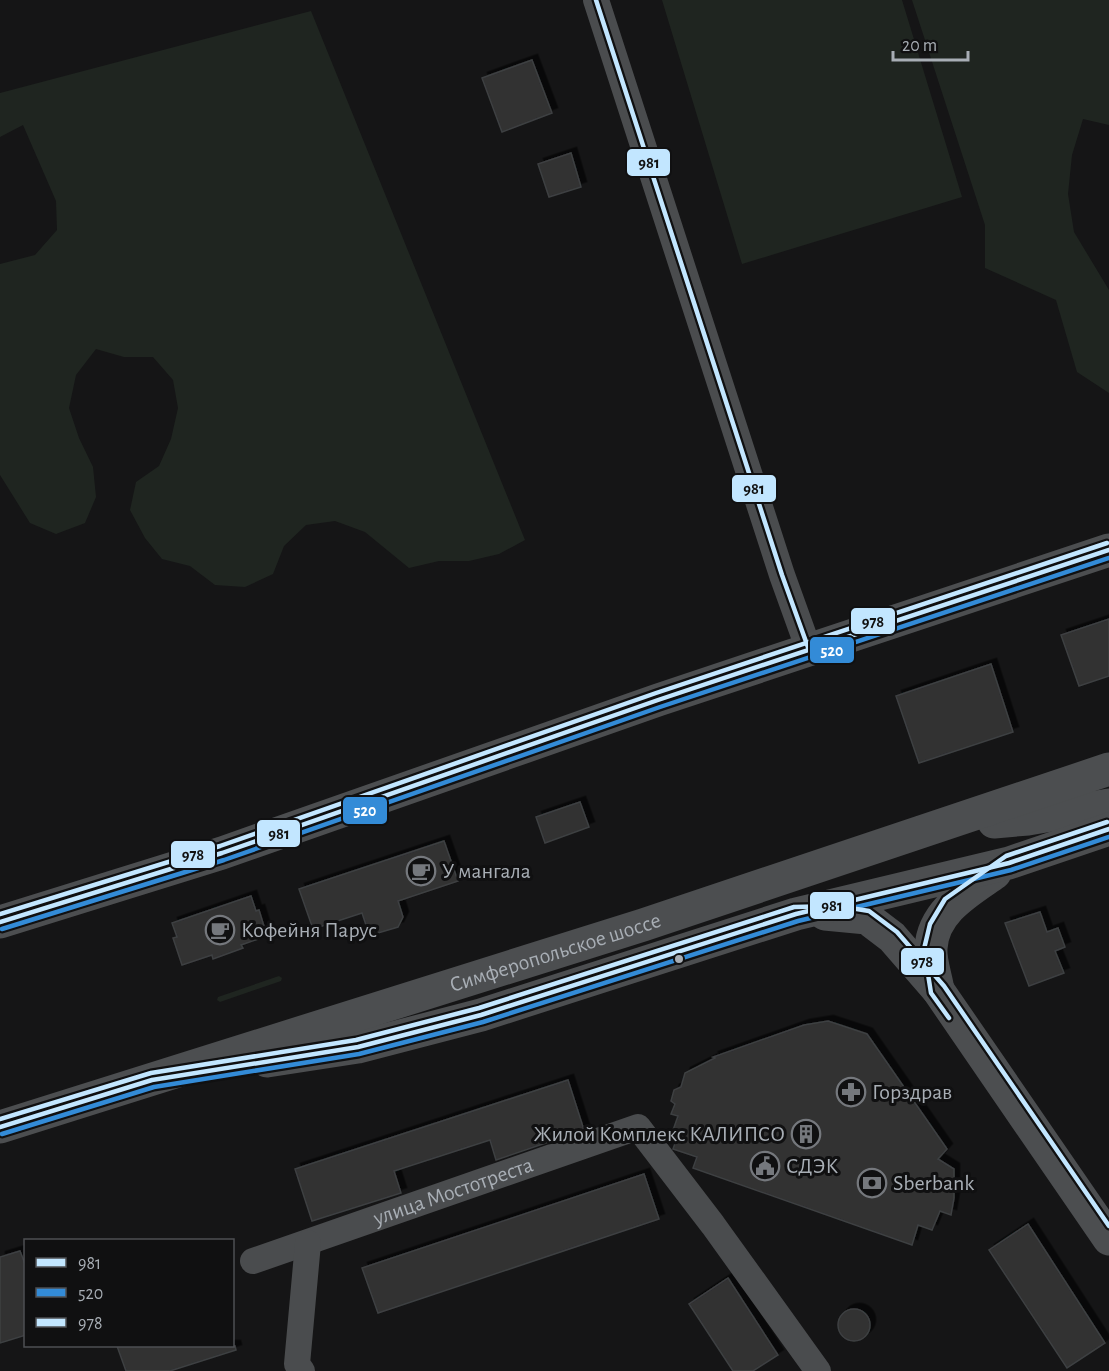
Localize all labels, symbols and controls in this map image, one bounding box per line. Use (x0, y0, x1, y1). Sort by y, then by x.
scale bar (893, 24, 968, 62)
text: 20 m (902, 37, 937, 55)
line badge: 981 (626, 148, 671, 177)
text: 981 (638, 155, 660, 171)
line badge: 981 (731, 474, 777, 503)
text: 981 (743, 481, 765, 497)
line badge: 978 (850, 607, 896, 635)
text: 978 (862, 614, 884, 630)
line badge: 520 (809, 636, 855, 664)
text: 520 (821, 643, 843, 659)
line badge: 520 (342, 796, 388, 825)
text: 520 (354, 803, 376, 819)
line badge: 981 (256, 819, 301, 848)
text: 981 (268, 826, 290, 842)
line badge: 978 (170, 840, 216, 869)
text: 978 (182, 847, 204, 863)
cafe icon: У мангала (405, 855, 437, 887)
place label: У мангала (442, 860, 531, 882)
line badge: 981 (809, 891, 855, 920)
text: 981 (821, 898, 843, 914)
street label: Симферопольское шоссе (447, 909, 664, 996)
cafe icon: Кофейня Парус (204, 914, 236, 946)
place label: Кофейня Парус (241, 919, 377, 941)
line badge: 978 (900, 947, 945, 976)
unlabelled marker (673, 953, 685, 965)
text: 978 (911, 954, 933, 970)
pharmacy icon: Горздрав (835, 1076, 867, 1108)
place label: Горздрав (872, 1081, 952, 1103)
building icon: Жилой Комплекс КАЛИПСО (790, 1118, 822, 1150)
place label: Жилой Комплекс КАЛИПСО (533, 1123, 785, 1145)
public building icon: СДЭК (749, 1150, 781, 1182)
street label: улица Мостотреста (370, 1153, 536, 1230)
place label: СДЭК (786, 1155, 838, 1177)
bank icon: Sberbank (856, 1167, 888, 1199)
place label: Sberbank (893, 1172, 974, 1194)
legend (24, 1239, 234, 1347)
text: 981 (78, 1255, 101, 1273)
text: 520 (78, 1285, 103, 1303)
text: 978 (78, 1315, 103, 1333)

